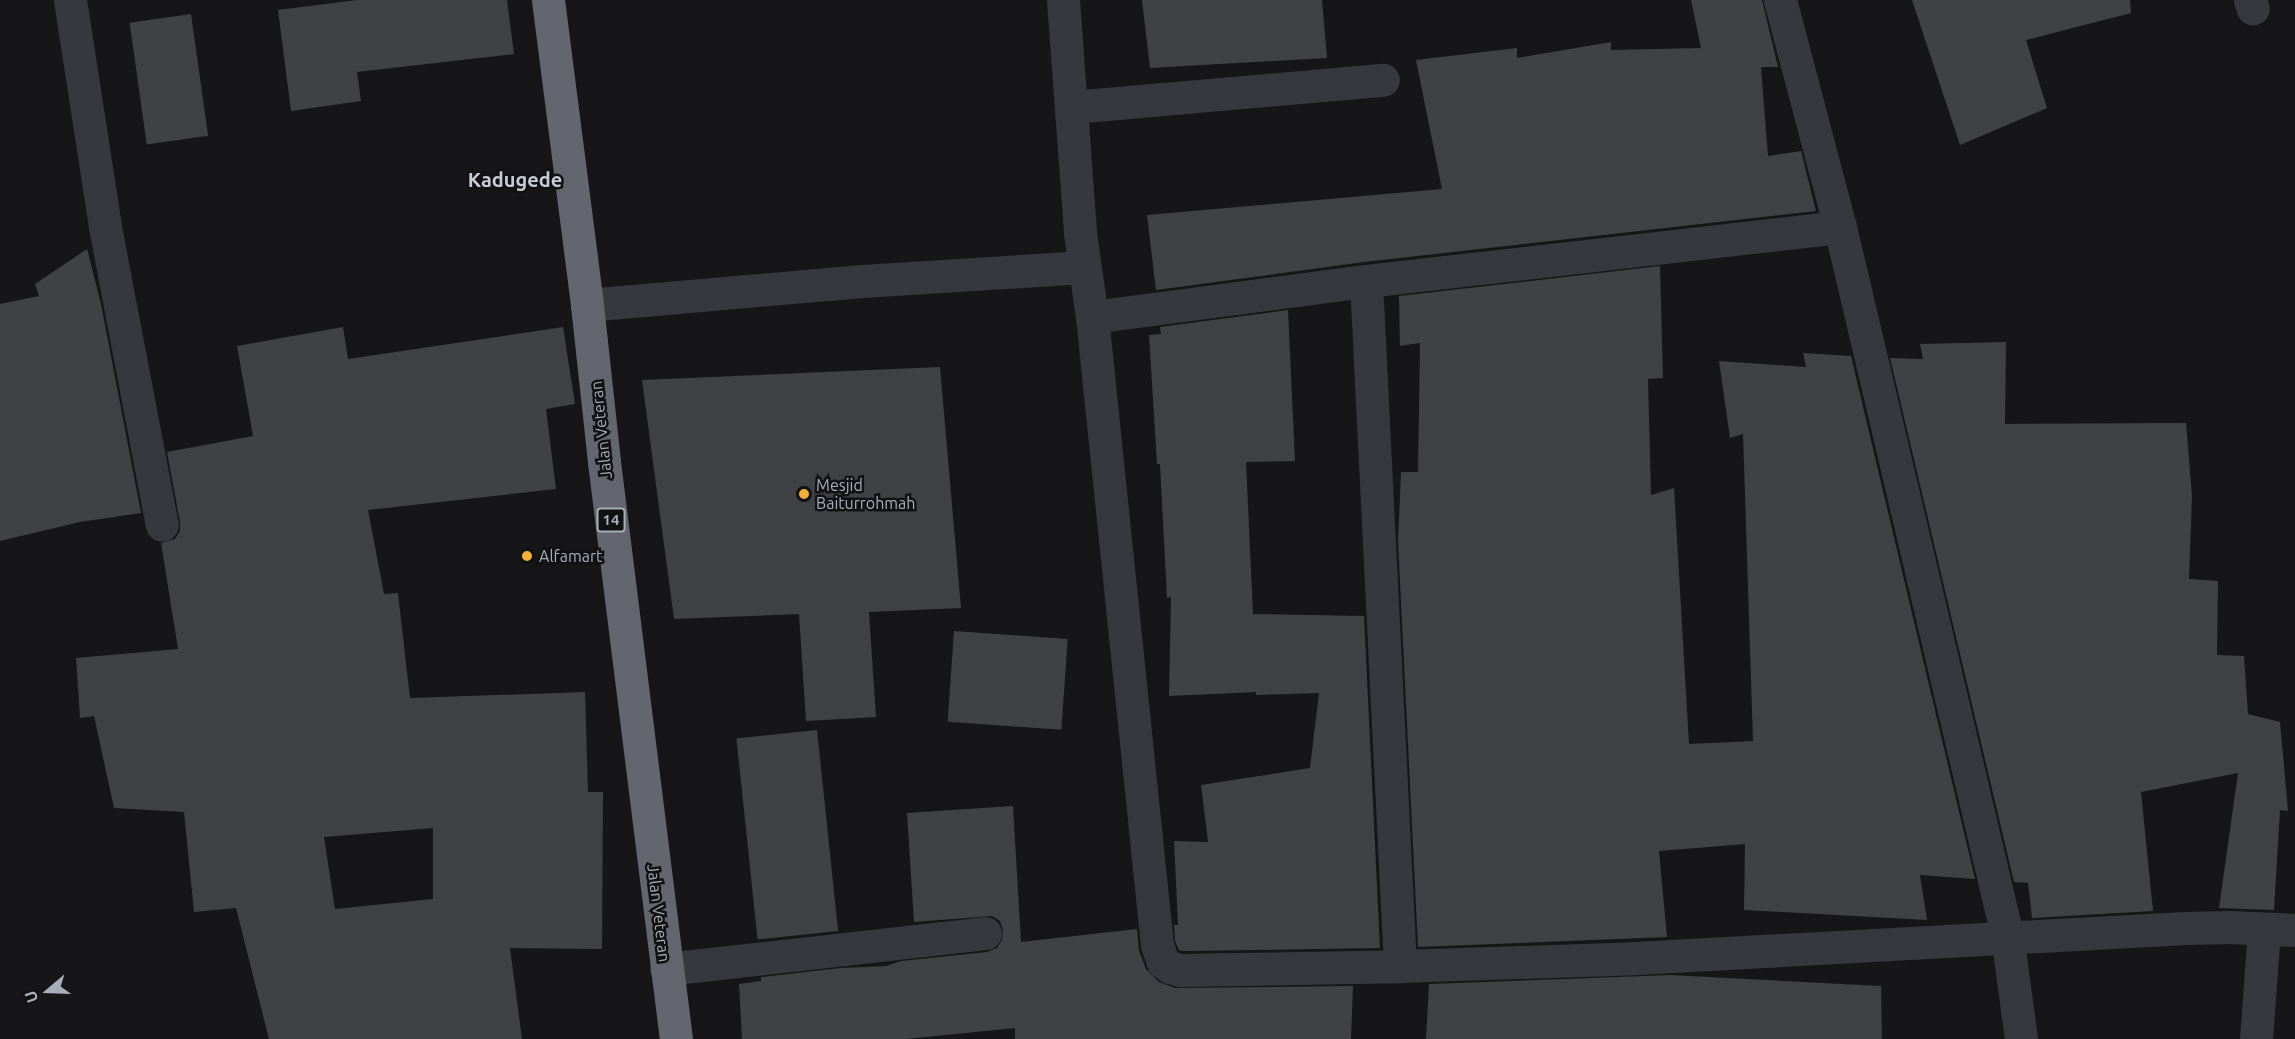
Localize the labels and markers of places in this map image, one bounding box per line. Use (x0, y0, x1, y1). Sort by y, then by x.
place label: Mesjid Baiturrohmah (816, 475, 915, 513)
marker: Mesjid Baiturrohmah (797, 487, 811, 501)
place label: Alfamart (539, 546, 602, 566)
marker: Alfamart (520, 549, 534, 563)

